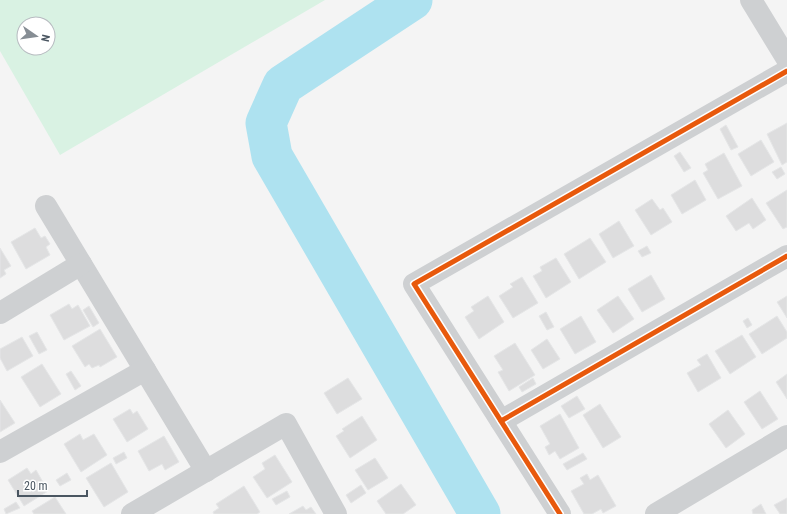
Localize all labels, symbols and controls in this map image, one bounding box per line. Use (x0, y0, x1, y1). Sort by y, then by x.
north arrow (16, 16, 56, 56)
text: N (38, 33, 52, 43)
scale bar (18, 472, 87, 498)
text: 20 m (24, 479, 48, 493)

